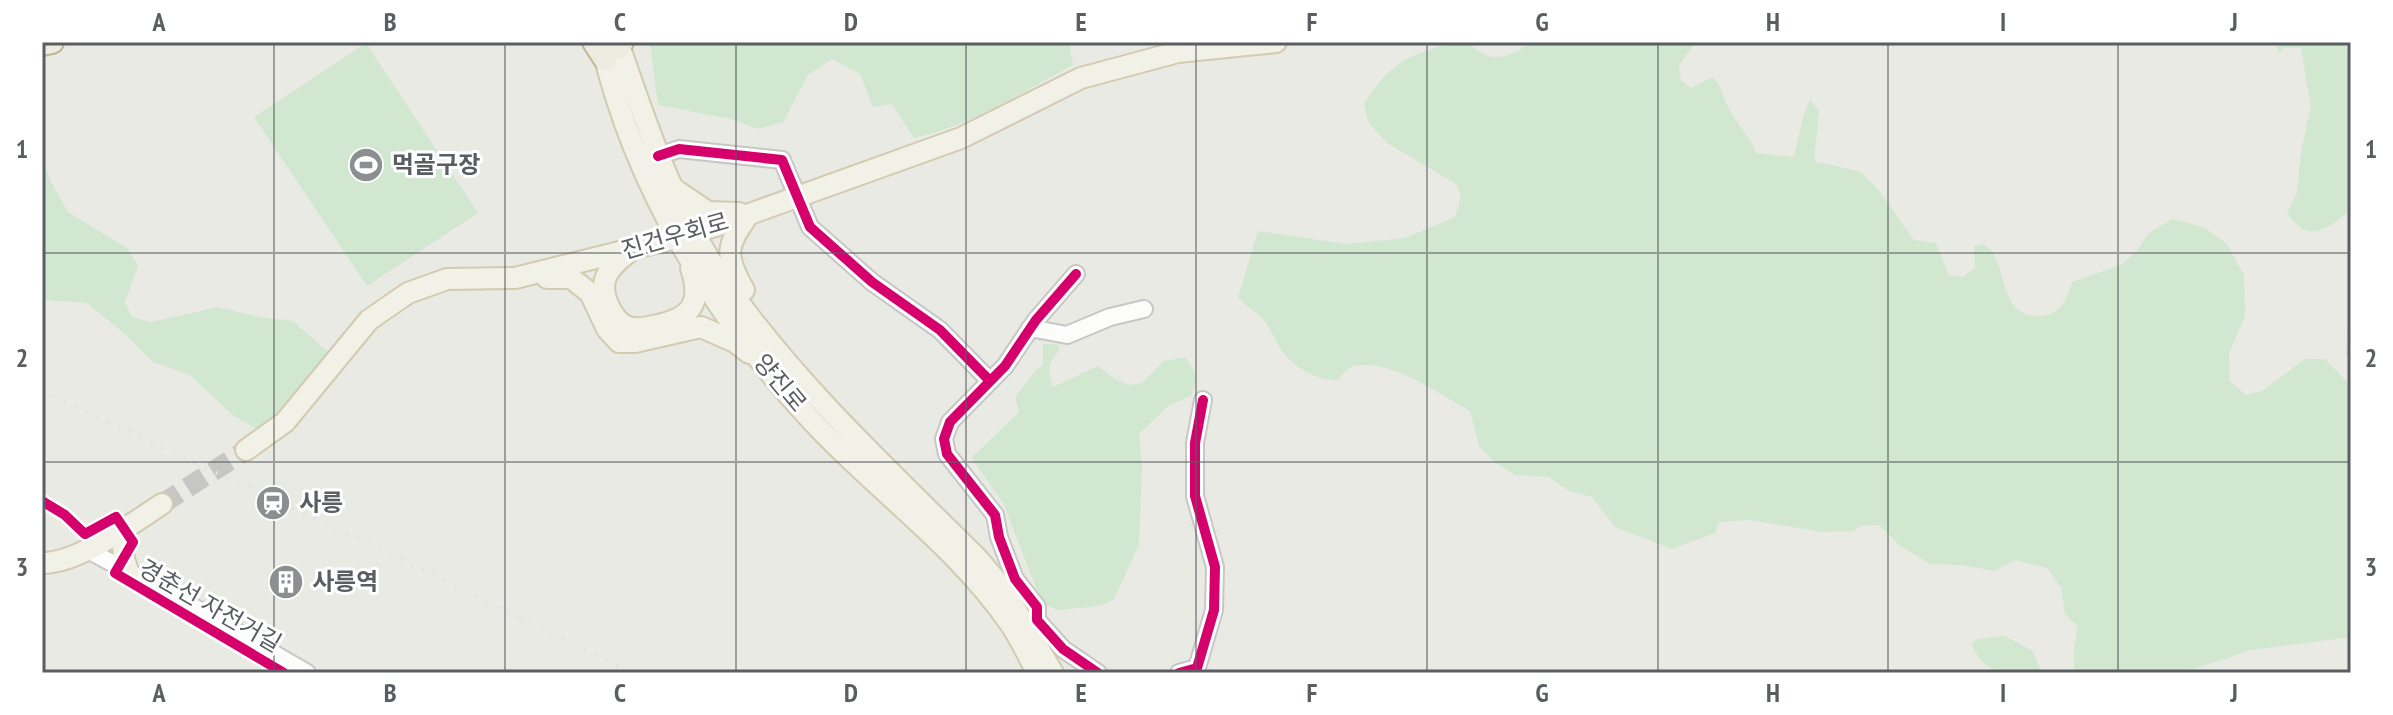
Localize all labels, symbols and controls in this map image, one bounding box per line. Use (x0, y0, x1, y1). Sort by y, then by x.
text: A (151, 5, 166, 38)
text: B (384, 5, 397, 38)
text: C (614, 5, 626, 38)
text: D (844, 5, 858, 38)
text: E (1075, 5, 1087, 38)
text: F (1307, 5, 1318, 38)
text: G (1535, 5, 1549, 38)
text: H (1766, 5, 1780, 38)
text: I (2000, 5, 2006, 38)
text: J (2229, 5, 2238, 38)
text: 1 (16, 132, 28, 165)
text: 1 (2365, 132, 2377, 165)
sports icon: 먹골구장 (347, 146, 385, 184)
place label: 먹골구장 (392, 149, 480, 180)
street label: 진건우회로 (618, 205, 732, 266)
text: 2 (16, 341, 28, 374)
text: 2 (2365, 341, 2377, 374)
street label: 양진로 (747, 347, 814, 418)
station icon: 사릉 (254, 484, 292, 522)
place label: 사릉 (299, 487, 343, 518)
text: 3 (16, 550, 28, 583)
text: 3 (2365, 550, 2377, 583)
street label: 경춘선 자전거길 (133, 552, 287, 659)
building icon: 사릉역 (267, 563, 305, 601)
place label: 사릉역 (312, 566, 378, 597)
text: A (151, 676, 166, 709)
text: B (384, 676, 397, 709)
text: C (614, 676, 626, 709)
text: D (844, 676, 858, 709)
text: E (1075, 676, 1087, 709)
text: F (1307, 676, 1318, 709)
text: G (1535, 676, 1549, 709)
text: H (1766, 676, 1780, 709)
text: I (2000, 676, 2006, 709)
text: J (2229, 676, 2238, 709)

